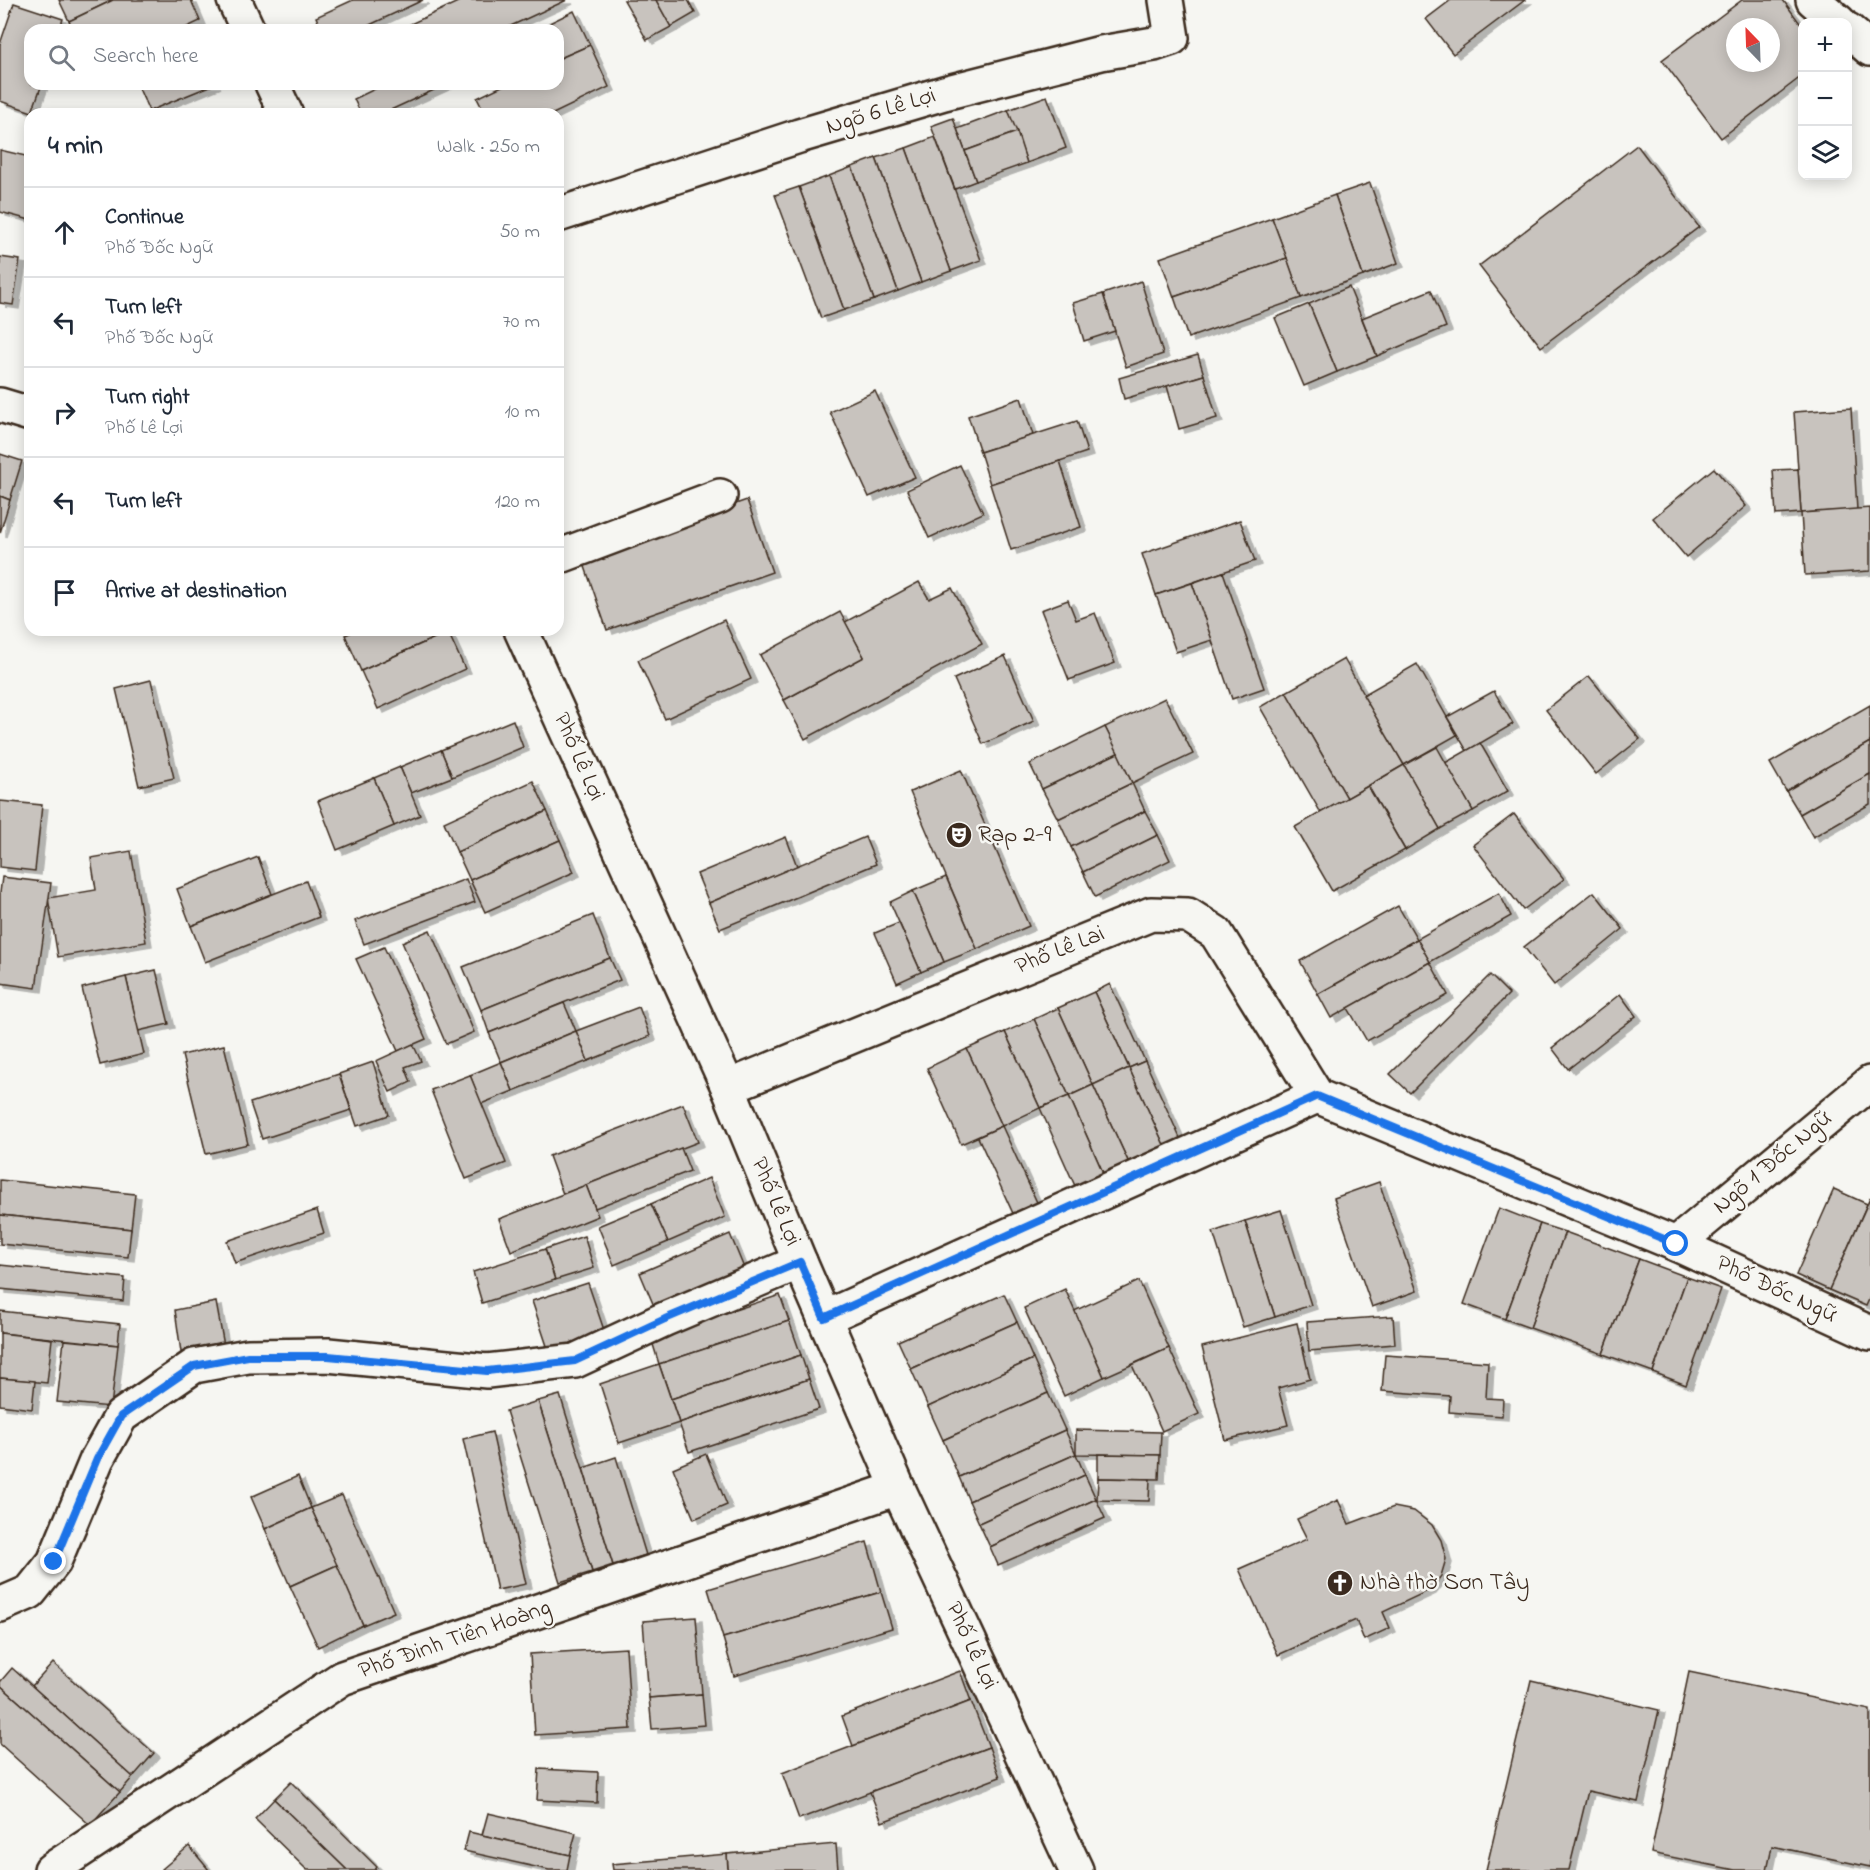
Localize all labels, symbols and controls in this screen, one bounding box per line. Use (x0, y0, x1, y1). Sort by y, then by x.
north arrow (1726, 18, 1780, 72)
map controls (1798, 18, 1852, 180)
button: + (1798, 18, 1852, 72)
search box (24, 24, 564, 90)
icon: search (45, 41, 78, 74)
text: Search here (93, 41, 198, 73)
button: − (1798, 72, 1852, 126)
street label: Ngõ 6 Lê Lợi (822, 79, 940, 145)
button: layers (1798, 126, 1852, 180)
text: 4 min (48, 128, 103, 166)
text: Walk · 250 m (437, 133, 540, 162)
text: Continue (105, 202, 184, 234)
icon: ahead (48, 216, 81, 249)
text: 50 m (499, 218, 540, 247)
text: Phố Đốc Ngữ (105, 234, 213, 263)
text: Turn left (105, 292, 182, 324)
icon: left (48, 306, 81, 339)
text: 70 m (503, 308, 540, 337)
text: Phố Đốc Ngữ (105, 324, 213, 353)
text: Turn right (105, 382, 190, 414)
icon: right (48, 396, 81, 429)
text: 10 m (504, 398, 540, 427)
text: Phố Lê Lợi (105, 414, 183, 443)
icon: left (48, 486, 81, 519)
text: Turn left (105, 486, 182, 518)
text: 120 m (495, 488, 540, 517)
icon: arrive (48, 576, 81, 609)
text: Arrive at destination (105, 576, 287, 608)
street label: Phố Lê Lợi (543, 707, 613, 807)
place label: Rạp 2-9 (978, 818, 1052, 853)
theatre icon: Rạp 2-9 (944, 820, 974, 850)
street label: Phố Lê Lai (1010, 917, 1110, 985)
street label: Ngõ 1 Đốc Ngữ (1706, 1102, 1841, 1224)
street label: Phố Lê Lợi (741, 1152, 809, 1252)
route start (1662, 1230, 1688, 1256)
street label: Phố Đốc Ngữ (1710, 1247, 1842, 1333)
route end (40, 1548, 66, 1574)
place label: Nhà thờ Sơn Tây (1360, 1566, 1529, 1602)
church icon: Nhà thờ Sơn Tây (1325, 1568, 1355, 1598)
street label: Phố Đinh Tiên Hoàng (354, 1591, 556, 1689)
street label: Phố Lê Lợi (935, 1596, 1007, 1696)

